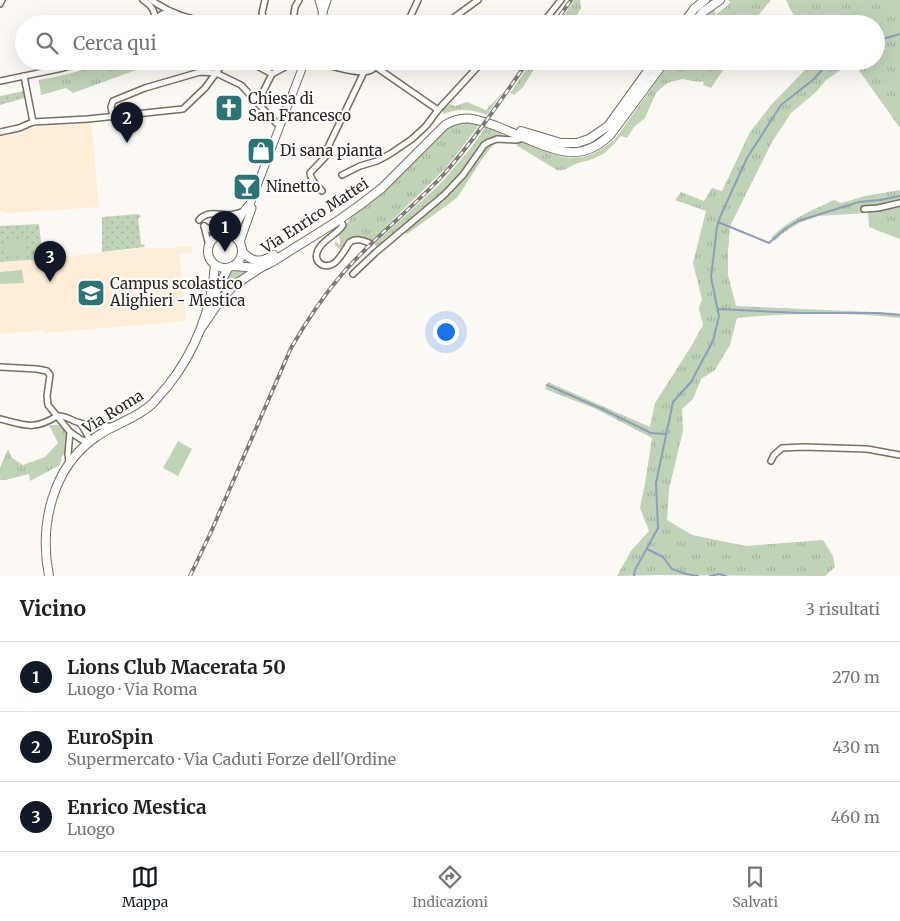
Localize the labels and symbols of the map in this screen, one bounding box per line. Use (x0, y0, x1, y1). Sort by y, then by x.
place label: Chiesa di San Francesco (248, 89, 351, 125)
church icon: Chiesa di San Francesco (214, 93, 244, 123)
pin: 2 (111, 102, 143, 143)
shop icon: Di sana pianta (246, 136, 276, 166)
place label: Di sana pianta (280, 141, 383, 160)
bar icon: Ninetto (232, 172, 262, 202)
street label: Via Enrico Mattei (257, 174, 372, 258)
place label: Ninetto (266, 177, 321, 196)
pin: 1 (209, 211, 241, 252)
pin: 3 (34, 241, 66, 282)
place label: Campus scolastico Alighieri - Mestica (109, 274, 245, 310)
school or university icon: Campus scolastico Alighieri - Mestica (76, 278, 106, 308)
your location (433, 319, 459, 345)
street label: Via Roma (78, 385, 147, 438)

